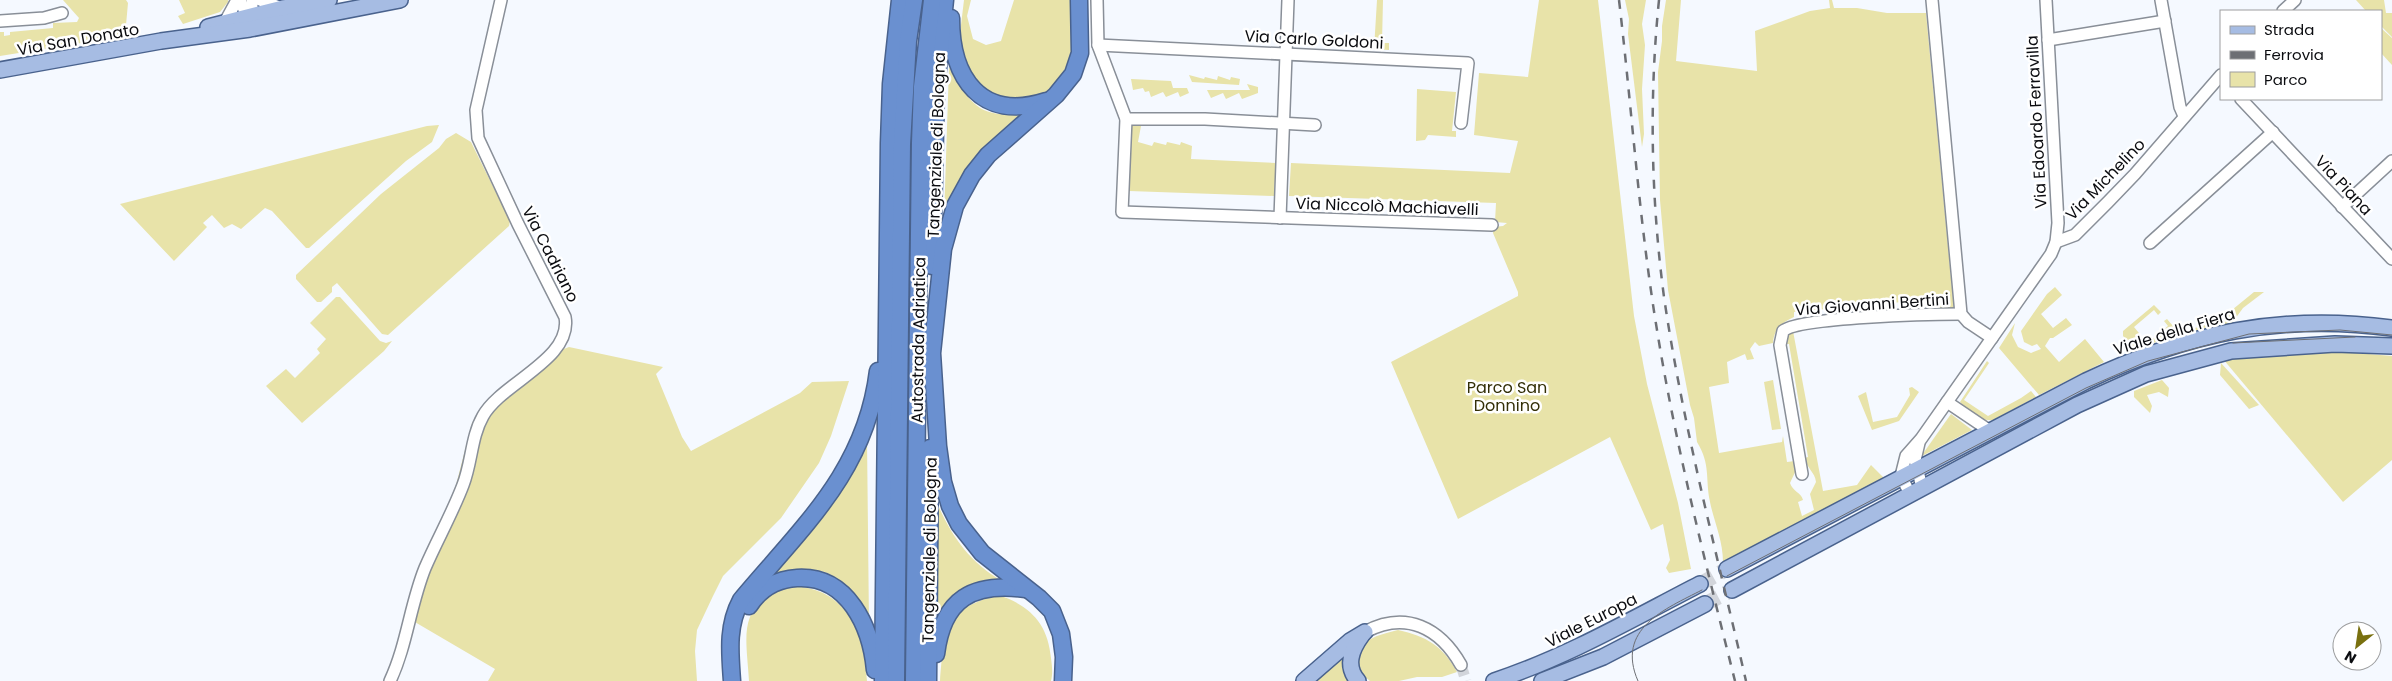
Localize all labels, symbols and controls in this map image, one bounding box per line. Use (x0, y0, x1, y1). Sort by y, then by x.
legend (2220, 10, 2382, 100)
street label: Via San Donato (15, 17, 141, 62)
text: Strada (2264, 19, 2314, 40)
street label: Via Carlo Goldoni (1244, 24, 1384, 55)
street label: Via Edoardo Ferravilla (2020, 35, 2053, 209)
text: Ferrovia (2264, 44, 2324, 65)
street label: Tangenziale di Bologna (922, 52, 951, 238)
text: Parco (2264, 69, 2307, 90)
street label: Via Michelino (2060, 133, 2150, 225)
street label: Via Piana (2310, 150, 2378, 221)
street label: Via Niccolò Machiavelli (1295, 192, 1479, 221)
street label: Via Cadriano (516, 202, 585, 306)
street label: Autostrada Adriatica (906, 257, 931, 423)
street label: Via Giovanni Bertini (1794, 288, 1950, 321)
street label: Viale della Fiera (2110, 302, 2238, 361)
park label: Parco San Donnino (1467, 376, 1547, 417)
street label: Tangenziale di Bologna (916, 457, 943, 643)
street label: Viale Europa (1541, 588, 1641, 653)
north arrow (2332, 621, 2382, 671)
text: N (2341, 646, 2360, 669)

